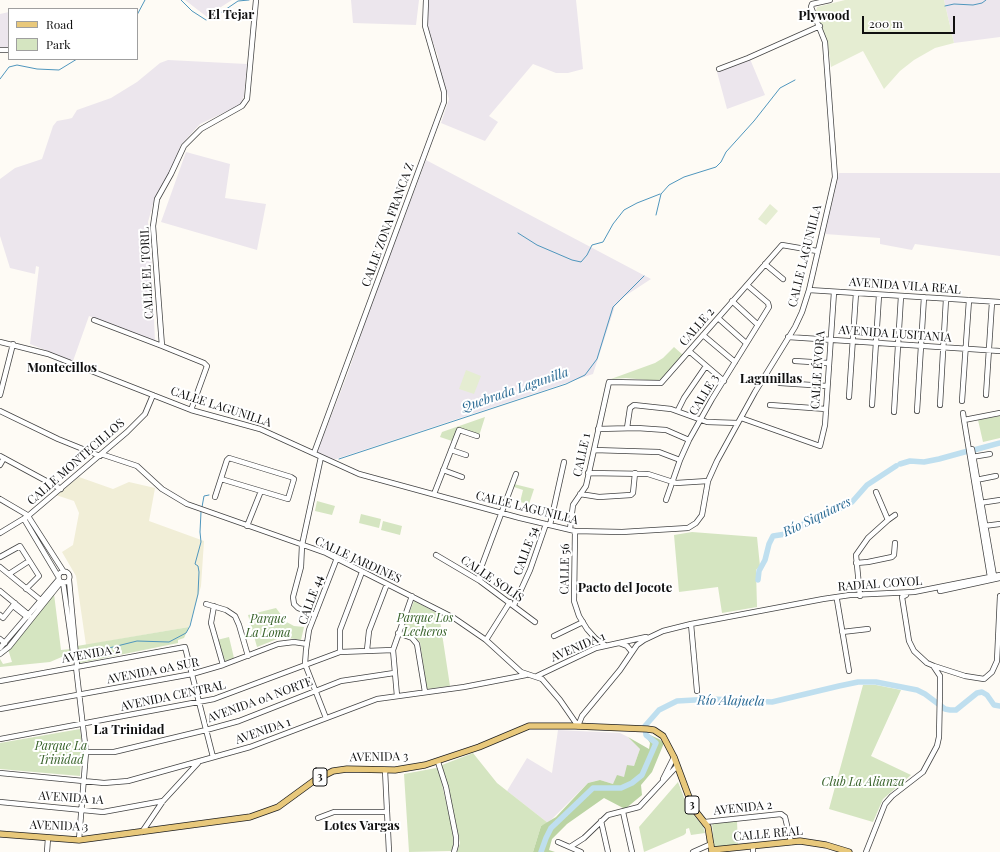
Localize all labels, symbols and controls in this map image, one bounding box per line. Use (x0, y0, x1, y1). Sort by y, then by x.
district label: El Tejar (208, 7, 254, 23)
legend (8, 8, 138, 60)
district label: Plywood (798, 8, 850, 24)
scale bar (864, 8, 957, 34)
text: 200 m (869, 15, 903, 31)
text: Road (46, 16, 73, 32)
text: Park (46, 36, 71, 52)
street label: CALLE ZONA FRANCA Z (359, 161, 417, 289)
street label: CALLE LAGUNILLA (785, 203, 825, 309)
street label: CALLE EL TORIL (137, 226, 157, 320)
street label: AVENIDA VILA REAL (849, 275, 961, 297)
street label: CALLE 2 (677, 305, 717, 349)
street label: AVENIDA LUSITANIA (838, 323, 952, 345)
street label: CALLE ÉVORA (808, 330, 828, 410)
district label: Montecillos (27, 360, 97, 376)
water label: Quebrada Lagunilla (459, 364, 571, 416)
district label: Lagunillas (740, 371, 802, 387)
street label: CALLE 3 (686, 372, 722, 418)
street label: CALLE LAGUNILLA (169, 384, 273, 430)
street label: CALLE MONTECILLOS (24, 416, 128, 508)
street label: CALLE 1 (570, 432, 594, 478)
street label: CALLE LAGUNILLA (474, 488, 580, 528)
water label: Río Siquiares (780, 494, 854, 540)
street label: CALLE 54 (511, 525, 541, 577)
street label: CALLE JARDINES (312, 534, 404, 586)
street label: CALLE 56 (557, 543, 573, 595)
street label: CALLE SOLÍS (458, 553, 526, 605)
street label: CALLE 44 (295, 573, 327, 627)
street label: RADIAL COYOL (837, 574, 923, 594)
district label: Pacto del Jocote (578, 580, 672, 596)
park label: Parque Los Lecheros (397, 611, 453, 639)
park label: Parque La Loma (245, 612, 291, 640)
street label: AVENIDA 1 (549, 629, 607, 665)
street label: AVENIDA 2 (61, 642, 121, 666)
street label: AVENIDA 0A SUR (106, 655, 200, 687)
street label: AVENIDA 0A NORTE (206, 674, 314, 726)
street label: AVENIDA CENTRAL (119, 678, 227, 714)
water label: Río Alajuela (697, 693, 765, 709)
street label: AVENIDA 1 (233, 715, 293, 747)
district label: La Trinidad (94, 722, 164, 738)
park label: Parque La Trinidad (35, 739, 87, 767)
street label: AVENIDA 3 (350, 749, 408, 765)
road number: 3 (313, 768, 327, 786)
park label: Club La Alianza (822, 775, 904, 789)
street label: AVENIDA 1A (38, 789, 104, 807)
road number: 3 (685, 796, 699, 814)
street label: AVENIDA 2 (713, 798, 773, 818)
street label: AVENIDA 3 (29, 818, 89, 834)
district label: Lotes Vargas (324, 818, 400, 834)
street label: CALLE REAL (733, 824, 803, 844)

